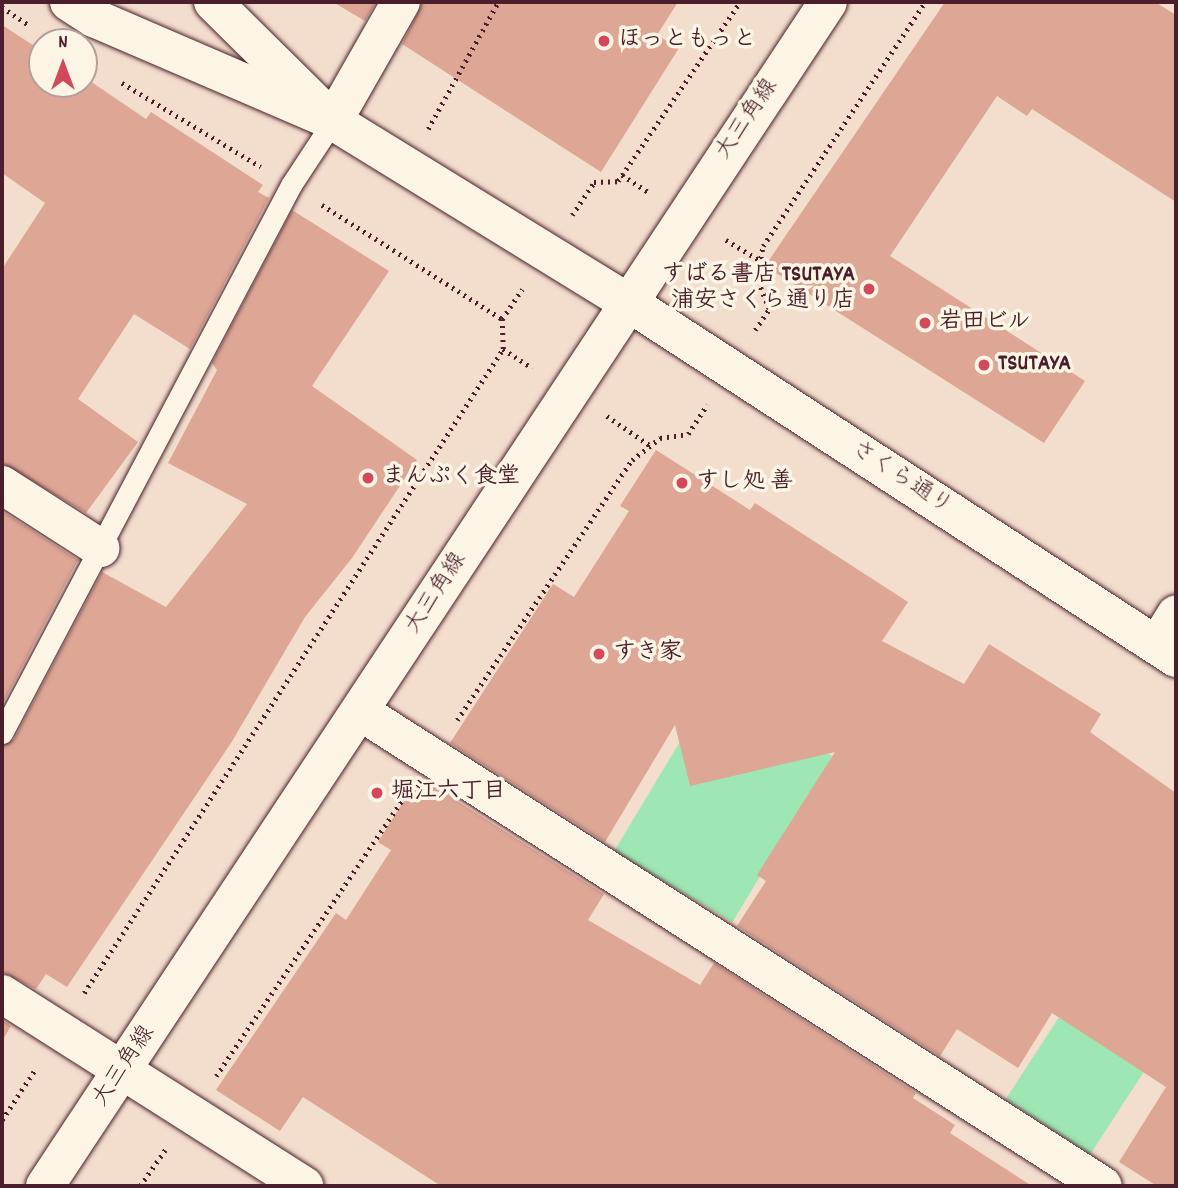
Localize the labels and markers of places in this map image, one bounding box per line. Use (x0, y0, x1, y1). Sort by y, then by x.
place label: ほっともっと (618, 27, 756, 55)
marker: ほっともっと (596, 33, 612, 49)
place label: すばる書店 TSUTAYA 浦安さくら通り店 (662, 262, 855, 316)
marker: すばる書店 TSUTAYA 浦安さくら通り店 (861, 281, 877, 297)
place label: 岩田ビル (939, 309, 1031, 337)
marker: 岩田ビル (917, 315, 933, 331)
place label: TSUTAYA (998, 351, 1071, 379)
marker: TSUTAYA (976, 357, 992, 373)
place label: まんぷく食堂 (382, 464, 520, 492)
place label: すし処 善 (696, 469, 793, 497)
marker: まんぷく食堂 (360, 470, 376, 486)
marker: すし処 善 (674, 475, 690, 491)
place label: すき家 (613, 640, 682, 668)
marker: すき家 (591, 646, 607, 662)
place label: 堀江六丁目 (391, 779, 506, 807)
marker: 堀江六丁目 (369, 785, 385, 801)

